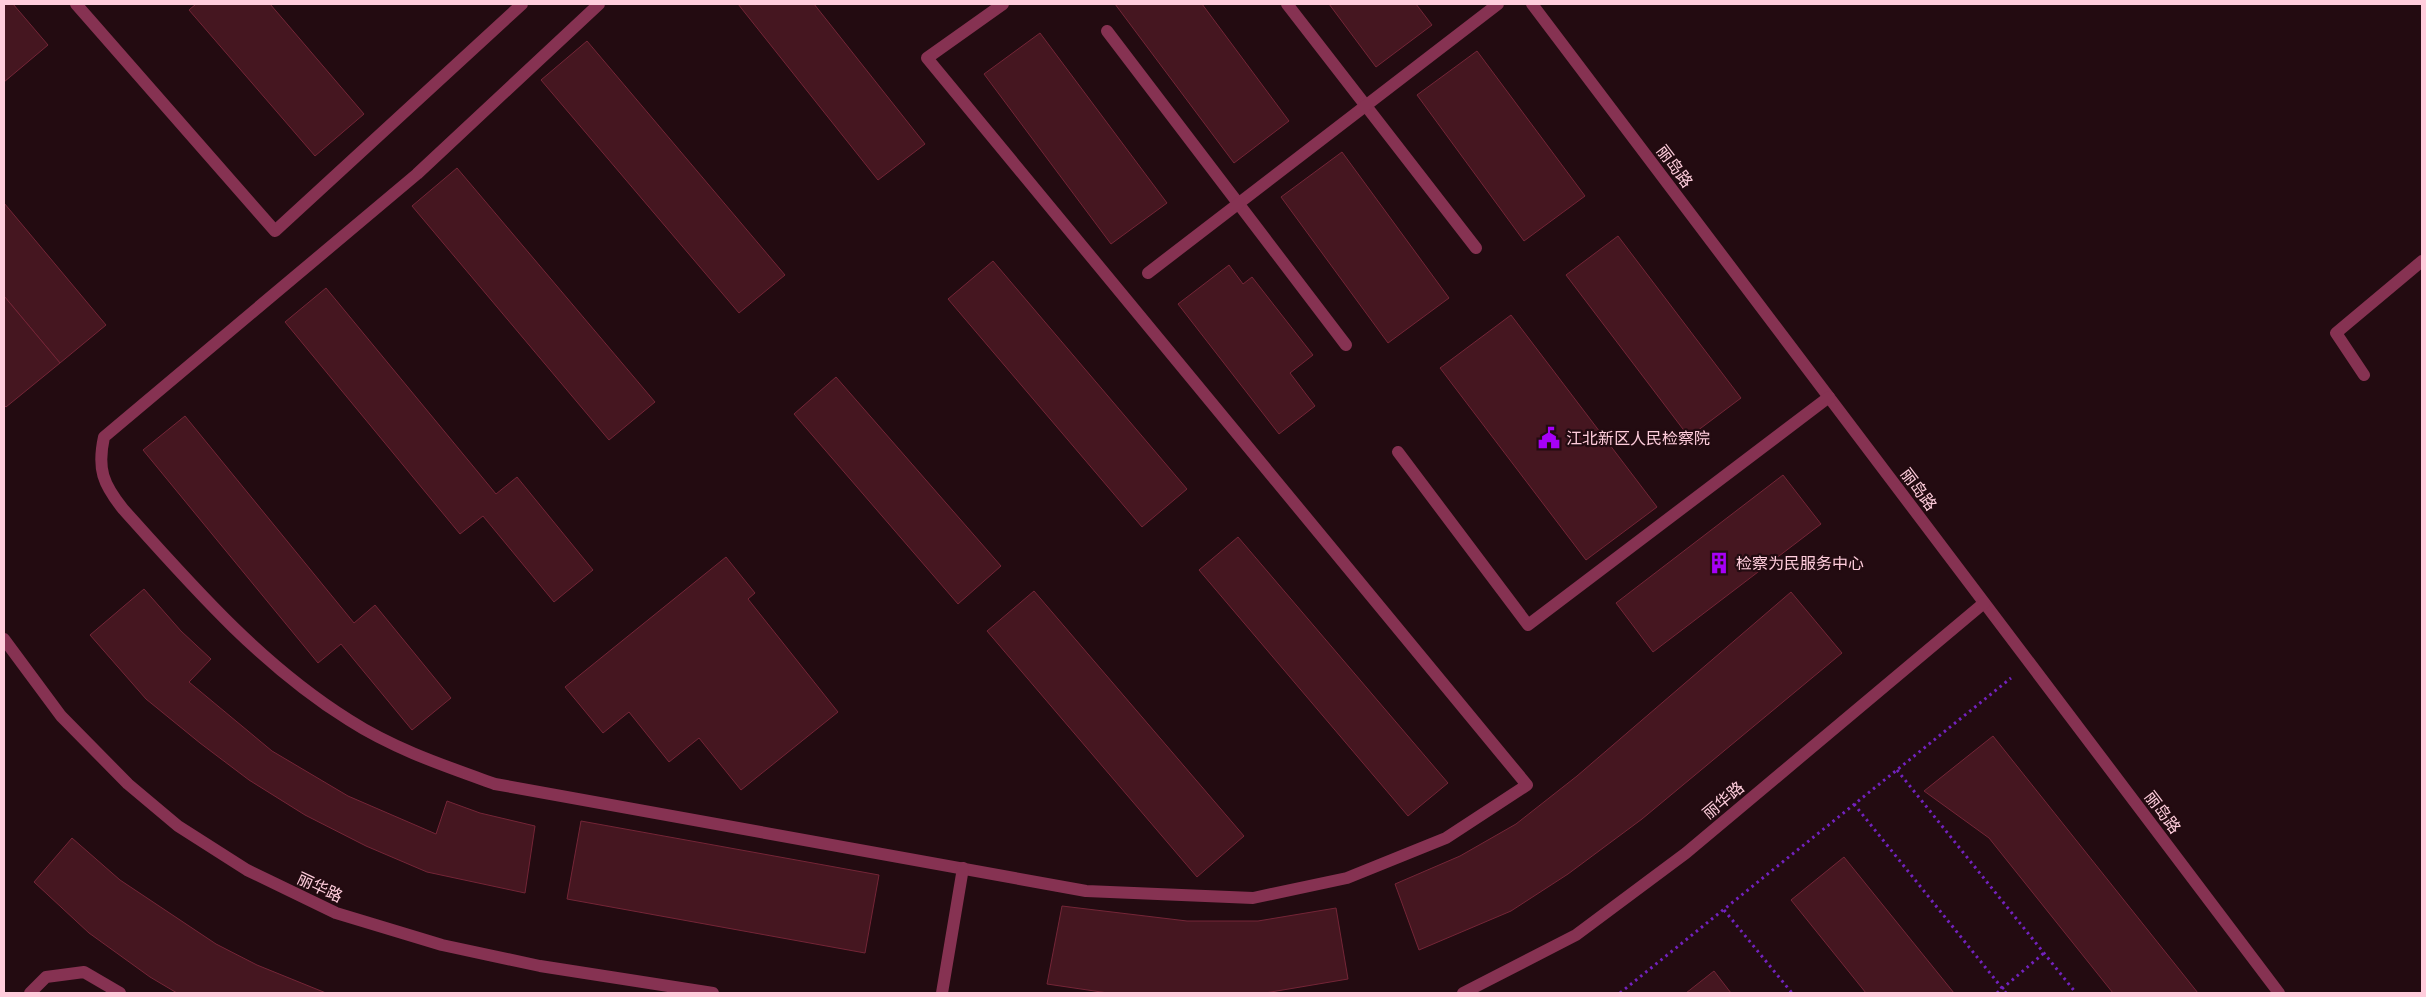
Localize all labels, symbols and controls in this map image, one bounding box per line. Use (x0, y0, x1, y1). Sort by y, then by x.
street label: 丽岛路 (1653, 141, 1697, 191)
public building icon: 江北新区人民检察院 (1536, 425, 1562, 451)
place label: 江北新区人民检察院 (1566, 429, 1710, 447)
street label: 丽岛路 (1897, 464, 1941, 514)
building icon: 检察为民服务中心 (1706, 550, 1732, 576)
place label: 检察为民服务中心 (1736, 554, 1864, 572)
street label: 丽华路 (1699, 778, 1747, 822)
street label: 丽岛路 (2141, 787, 2185, 837)
street label: 丽华路 (294, 869, 346, 905)

